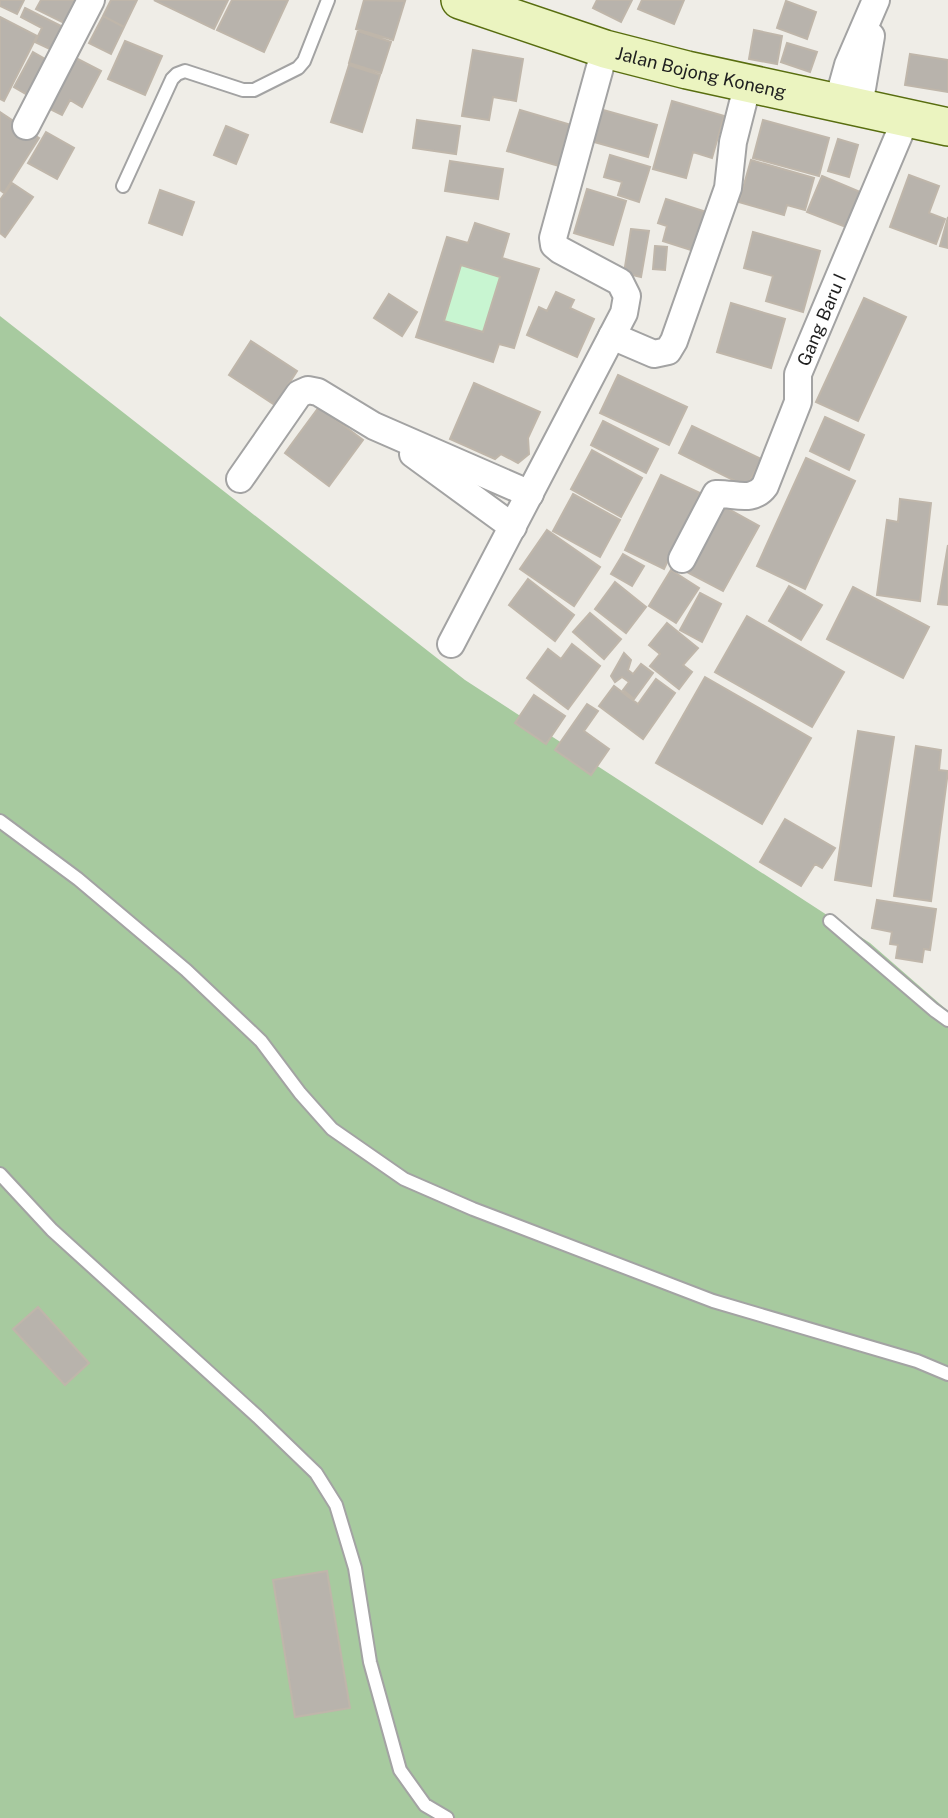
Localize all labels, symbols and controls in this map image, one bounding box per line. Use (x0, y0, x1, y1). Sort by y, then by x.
street label: Jalan Bojong Koneng (614, 42, 788, 102)
street label: Gang Baru I (792, 270, 850, 369)

